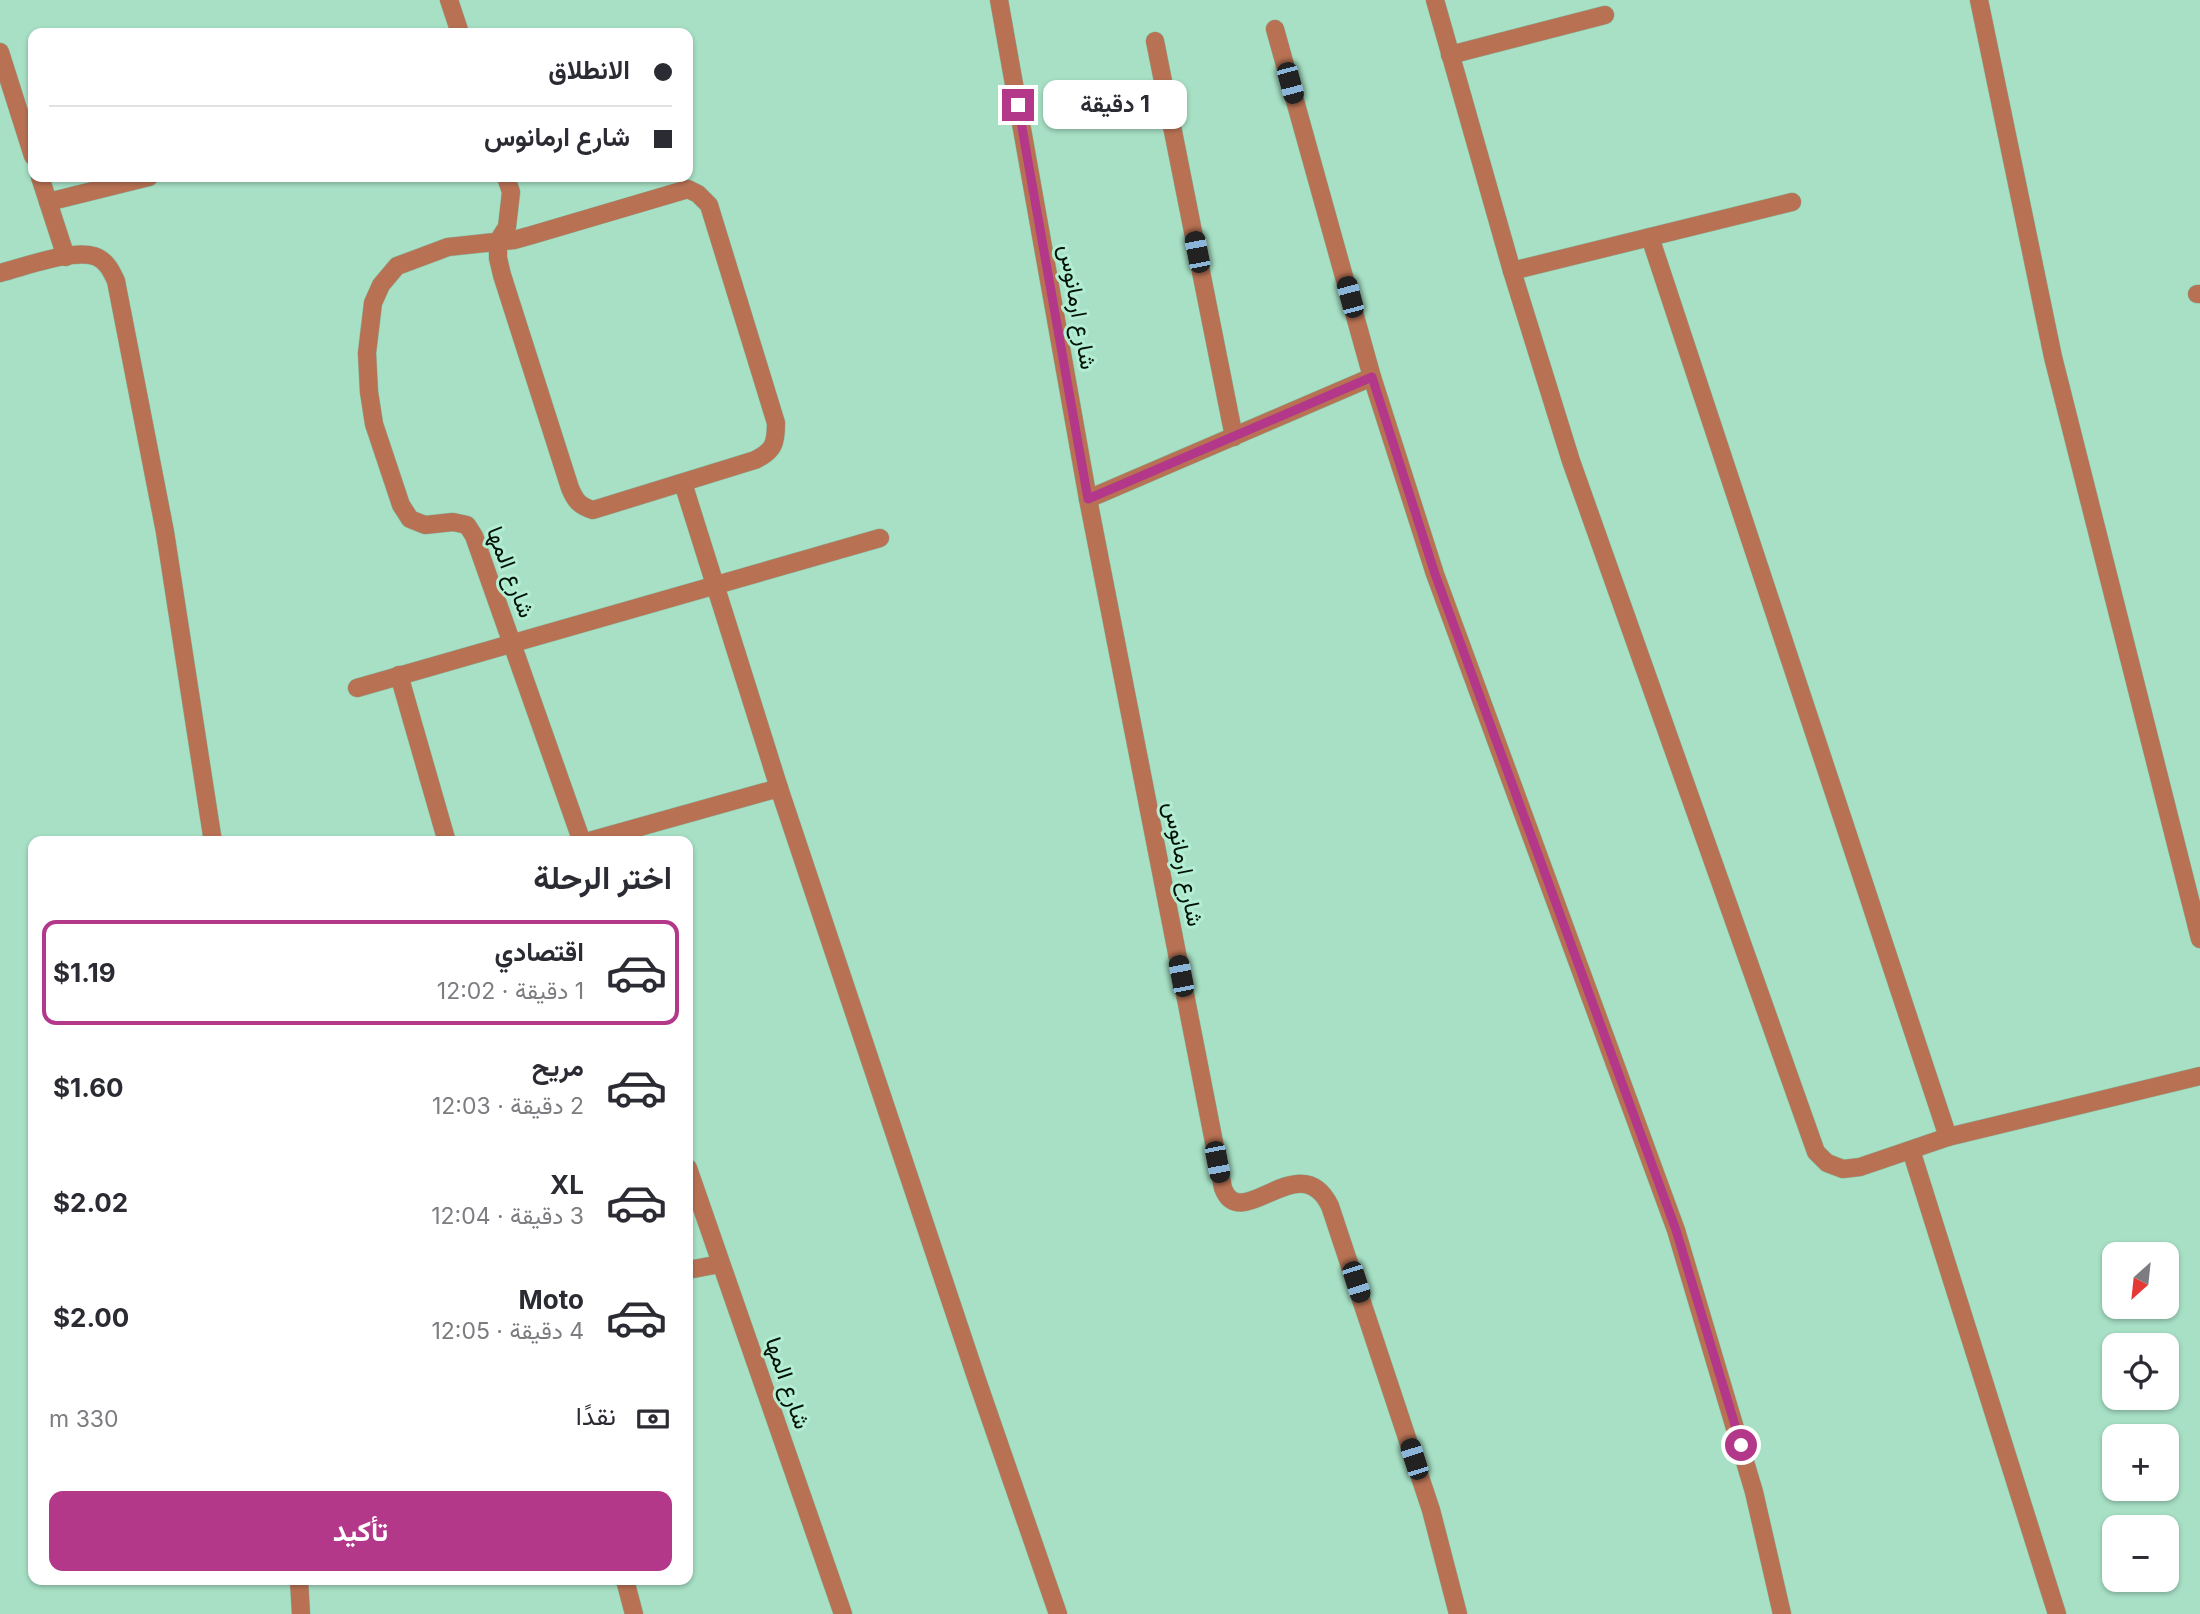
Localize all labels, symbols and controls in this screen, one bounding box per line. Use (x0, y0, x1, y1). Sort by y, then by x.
text: الانطلاق (548, 54, 630, 85)
car (1275, 60, 1306, 106)
callout: 1 دقيقة (1042, 80, 1186, 130)
route end (1002, 89, 1034, 121)
text: 1 دقيقة (1080, 90, 1150, 118)
text: شارع ارمانوس (484, 121, 630, 152)
car (1183, 229, 1212, 275)
street label: شارع ارمانوس (1051, 242, 1103, 372)
car (1335, 274, 1366, 320)
street label: شارع المها (479, 522, 541, 622)
street label: شارع ارمانوس (1156, 799, 1210, 929)
text: اختر الرحلة (533, 858, 672, 897)
text: اقتصادي (495, 936, 584, 967)
icon: car (605, 941, 668, 1004)
car (1167, 953, 1196, 999)
text: $1.19 (53, 957, 116, 988)
text: 1 دقيقة · 12:02 (437, 977, 584, 1005)
text: مريح (532, 1051, 584, 1082)
icon: car (605, 1056, 668, 1119)
text: $1.60 (53, 1072, 124, 1103)
text: 2 دقيقة · 12:03 (432, 1092, 584, 1120)
car (1203, 1139, 1232, 1185)
text: XL (550, 1169, 584, 1200)
icon: car (605, 1171, 668, 1234)
text: $2.02 (53, 1187, 128, 1218)
text: 3 دقيقة · 12:04 (431, 1202, 584, 1230)
north arrow (2102, 1242, 2179, 1320)
map controls (2102, 1242, 2179, 1592)
car (1340, 1259, 1373, 1305)
text: Moto (519, 1284, 584, 1315)
icon: car (605, 1286, 668, 1349)
text: $2.00 (53, 1302, 129, 1333)
text: 4 دقيقة · 12:05 (431, 1317, 584, 1345)
street label: شارع المها (757, 1333, 817, 1433)
button: locate (2102, 1333, 2179, 1410)
text: نقدًا (576, 1400, 616, 1431)
icon: cash (634, 1400, 672, 1438)
text: 330 m (49, 1405, 119, 1433)
button: + (2102, 1424, 2179, 1501)
route start (1725, 1429, 1757, 1461)
car (1398, 1436, 1431, 1482)
button: تأكيد (49, 1491, 672, 1571)
button: − (2102, 1515, 2179, 1592)

